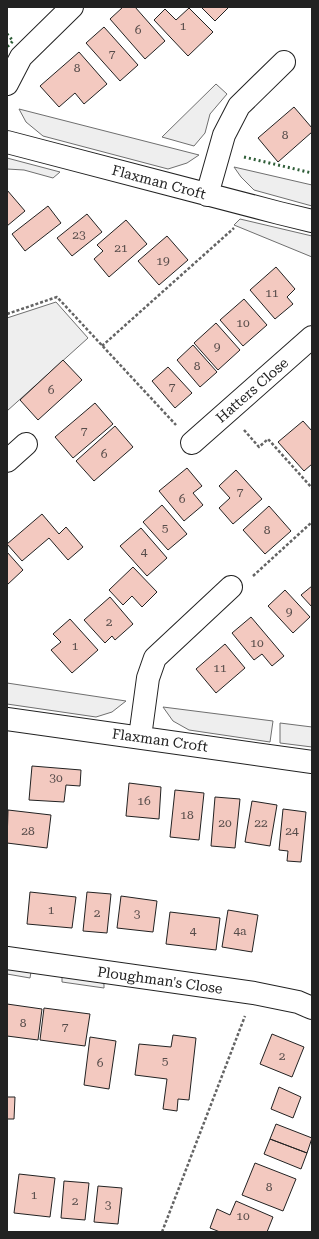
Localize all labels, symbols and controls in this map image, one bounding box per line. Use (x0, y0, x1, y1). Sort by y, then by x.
house number: 1 (180, 19, 187, 33)
house number: 6 (135, 23, 142, 37)
house number: 7 (109, 47, 116, 61)
house number: 8 (74, 61, 81, 75)
house number: 8 (282, 128, 289, 142)
street label: Flaxman Croft (110, 162, 208, 202)
house number: 23 (72, 228, 86, 242)
house number: 21 (114, 241, 128, 255)
house number: 19 (156, 254, 170, 268)
house number: 11 (265, 286, 279, 300)
house number: 10 (236, 316, 250, 330)
house number: 9 (214, 340, 221, 354)
street label: Hatters Close (213, 354, 292, 426)
house number: 8 (194, 359, 201, 373)
house number: 7 (169, 380, 176, 394)
house number: 6 (48, 383, 55, 397)
house number: 7 (81, 424, 88, 438)
house number: 6 (101, 447, 108, 461)
house number: 7 (237, 485, 244, 499)
house number: 6 (179, 492, 186, 506)
house number: 5 (162, 521, 169, 535)
house number: 8 (264, 523, 271, 537)
house number: 4 (141, 545, 148, 559)
house number: 9 (286, 605, 293, 619)
house number: 2 (106, 615, 113, 629)
house number: 10 (250, 636, 264, 650)
house number: 1 (72, 639, 79, 653)
house number: 11 (213, 661, 227, 675)
street label: Flaxman Croft (111, 725, 209, 755)
house number: 30 (49, 771, 63, 785)
house number: 16 (137, 794, 151, 808)
house number: 18 (180, 808, 194, 822)
house number: 20 (218, 816, 232, 830)
house number: 22 (254, 816, 268, 830)
house number: 28 (21, 824, 35, 838)
house number: 24 (285, 824, 299, 838)
house number: 1 (48, 903, 55, 917)
house number: 2 (94, 906, 101, 920)
house number: 3 (134, 907, 141, 921)
house number: 4 (190, 924, 197, 938)
house number: 4a (233, 924, 247, 938)
street label: Ploughman's Close (96, 963, 224, 997)
house number: 8 (20, 1016, 27, 1030)
house number: 7 (62, 1020, 69, 1034)
house number: 2 (279, 1049, 286, 1063)
house number: 5 (162, 1054, 169, 1068)
house number: 6 (97, 1056, 104, 1070)
house number: 8 (266, 1180, 273, 1194)
house number: 1 (31, 1188, 38, 1202)
house number: 2 (72, 1194, 79, 1208)
house number: 3 (105, 1198, 112, 1212)
house number: 10 (236, 1209, 250, 1223)

